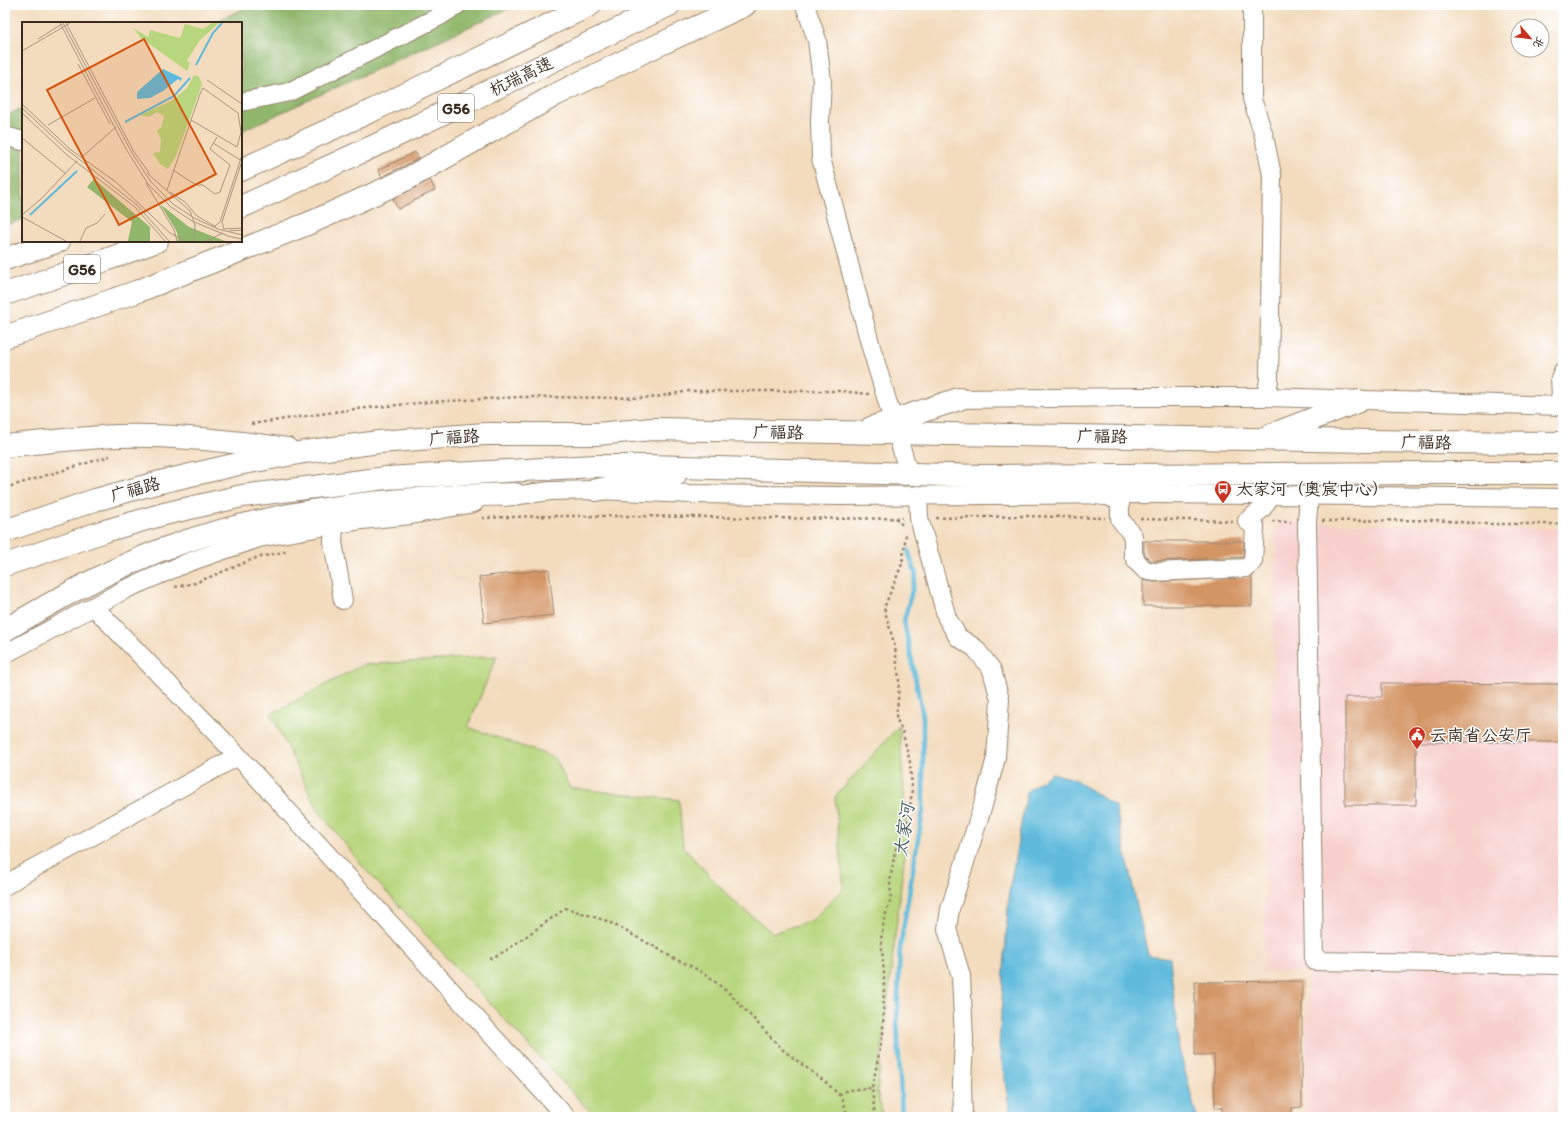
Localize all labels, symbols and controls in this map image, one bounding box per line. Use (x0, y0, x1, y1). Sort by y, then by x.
north arrow (1510, 18, 1550, 58)
inset map (22, 22, 242, 242)
text: 北 (1530, 35, 1547, 50)
street label: 杭瑞高速 (486, 52, 556, 100)
road number: G56 (438, 94, 474, 122)
road number: G56 (64, 255, 100, 283)
street label: 广福路 (752, 422, 804, 442)
street label: 广福路 (428, 425, 480, 449)
street label: 广福路 (1076, 426, 1128, 446)
street label: 广福路 (1400, 432, 1452, 452)
street label: 广福路 (108, 473, 162, 505)
bus stop icon: 太家河（奥宸中心） (1213, 479, 1233, 504)
place label: 太家河（奥宸中心） (1236, 479, 1389, 499)
public building icon: 云南省公安厅 (1407, 725, 1427, 750)
place label: 云南省公安厅 (1430, 725, 1532, 745)
water label: 太家河 (889, 799, 919, 858)

